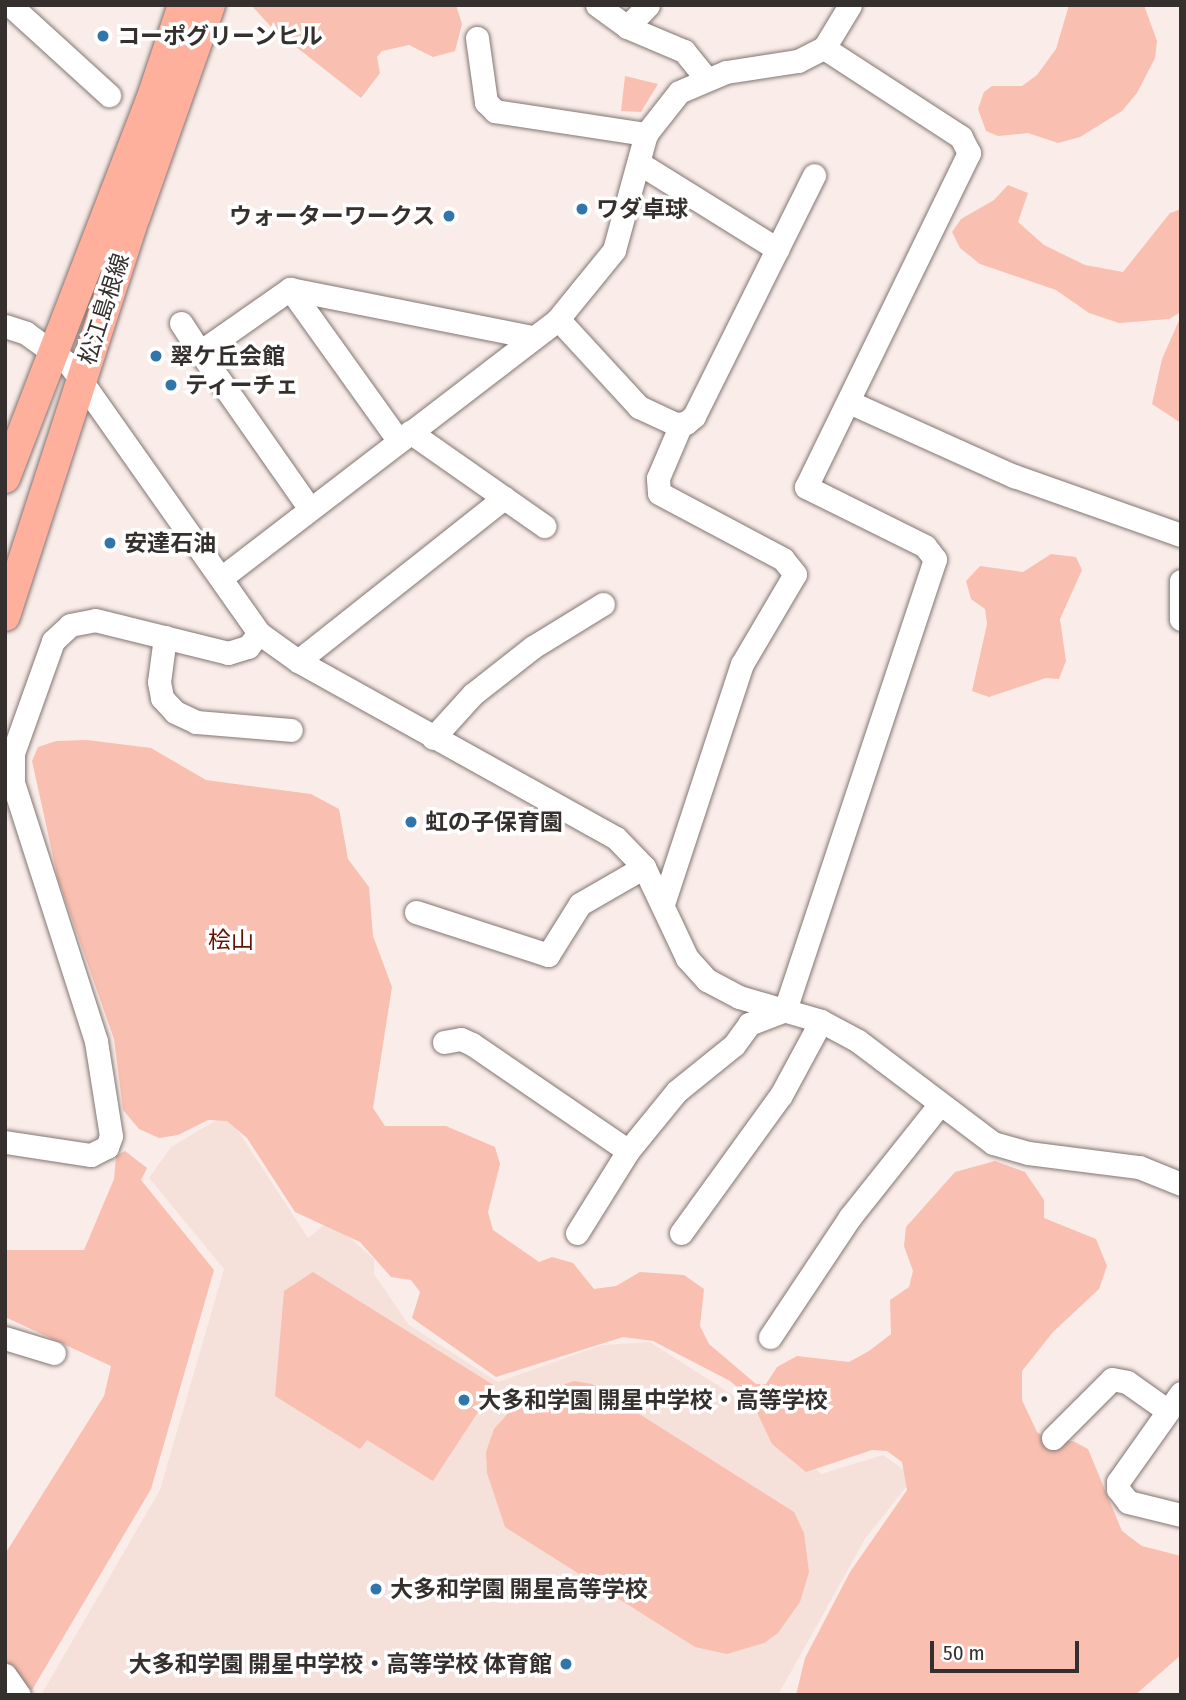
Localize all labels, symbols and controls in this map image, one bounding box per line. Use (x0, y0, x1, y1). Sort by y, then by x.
place label: コーポグリーンヒル (117, 22, 324, 50)
marker: コーポグリーンヒル (95, 28, 111, 44)
place label: ワダ卓球 (596, 195, 688, 223)
marker: ワダ卓球 (574, 201, 590, 217)
place label: ウォーターワークス (228, 202, 435, 230)
marker: ウォーターワークス (441, 208, 457, 224)
street label: 松江島根線 (73, 250, 135, 368)
place label: 翠ケ丘会館 (170, 342, 285, 370)
marker: 翠ケ丘会館 (148, 348, 164, 364)
place label: ティーチェ (185, 371, 300, 399)
marker: ティーチェ (163, 377, 179, 393)
place label: 安達石油 (124, 529, 216, 557)
marker: 安達石油 (102, 535, 118, 551)
place label: 虹の子保育園 (425, 808, 563, 836)
marker: 虹の子保育園 (403, 814, 419, 830)
park label: 桧山 (208, 926, 254, 954)
place label: 大多和学園 開星中学校・高等学校 (478, 1386, 828, 1414)
marker: 大多和学園 開星中学校・高等学校 (456, 1392, 472, 1408)
place label: 大多和学園 開星高等学校 (390, 1575, 648, 1603)
marker: 大多和学園 開星高等学校 (368, 1581, 384, 1597)
scale bar (934, 1626, 1083, 1670)
text: 50 m (943, 1640, 985, 1666)
place label: 大多和学園 開星中学校・高等学校 体育館 (128, 1650, 552, 1678)
marker: 大多和学園 開星中学校・高等学校 体育館 (558, 1656, 574, 1672)

